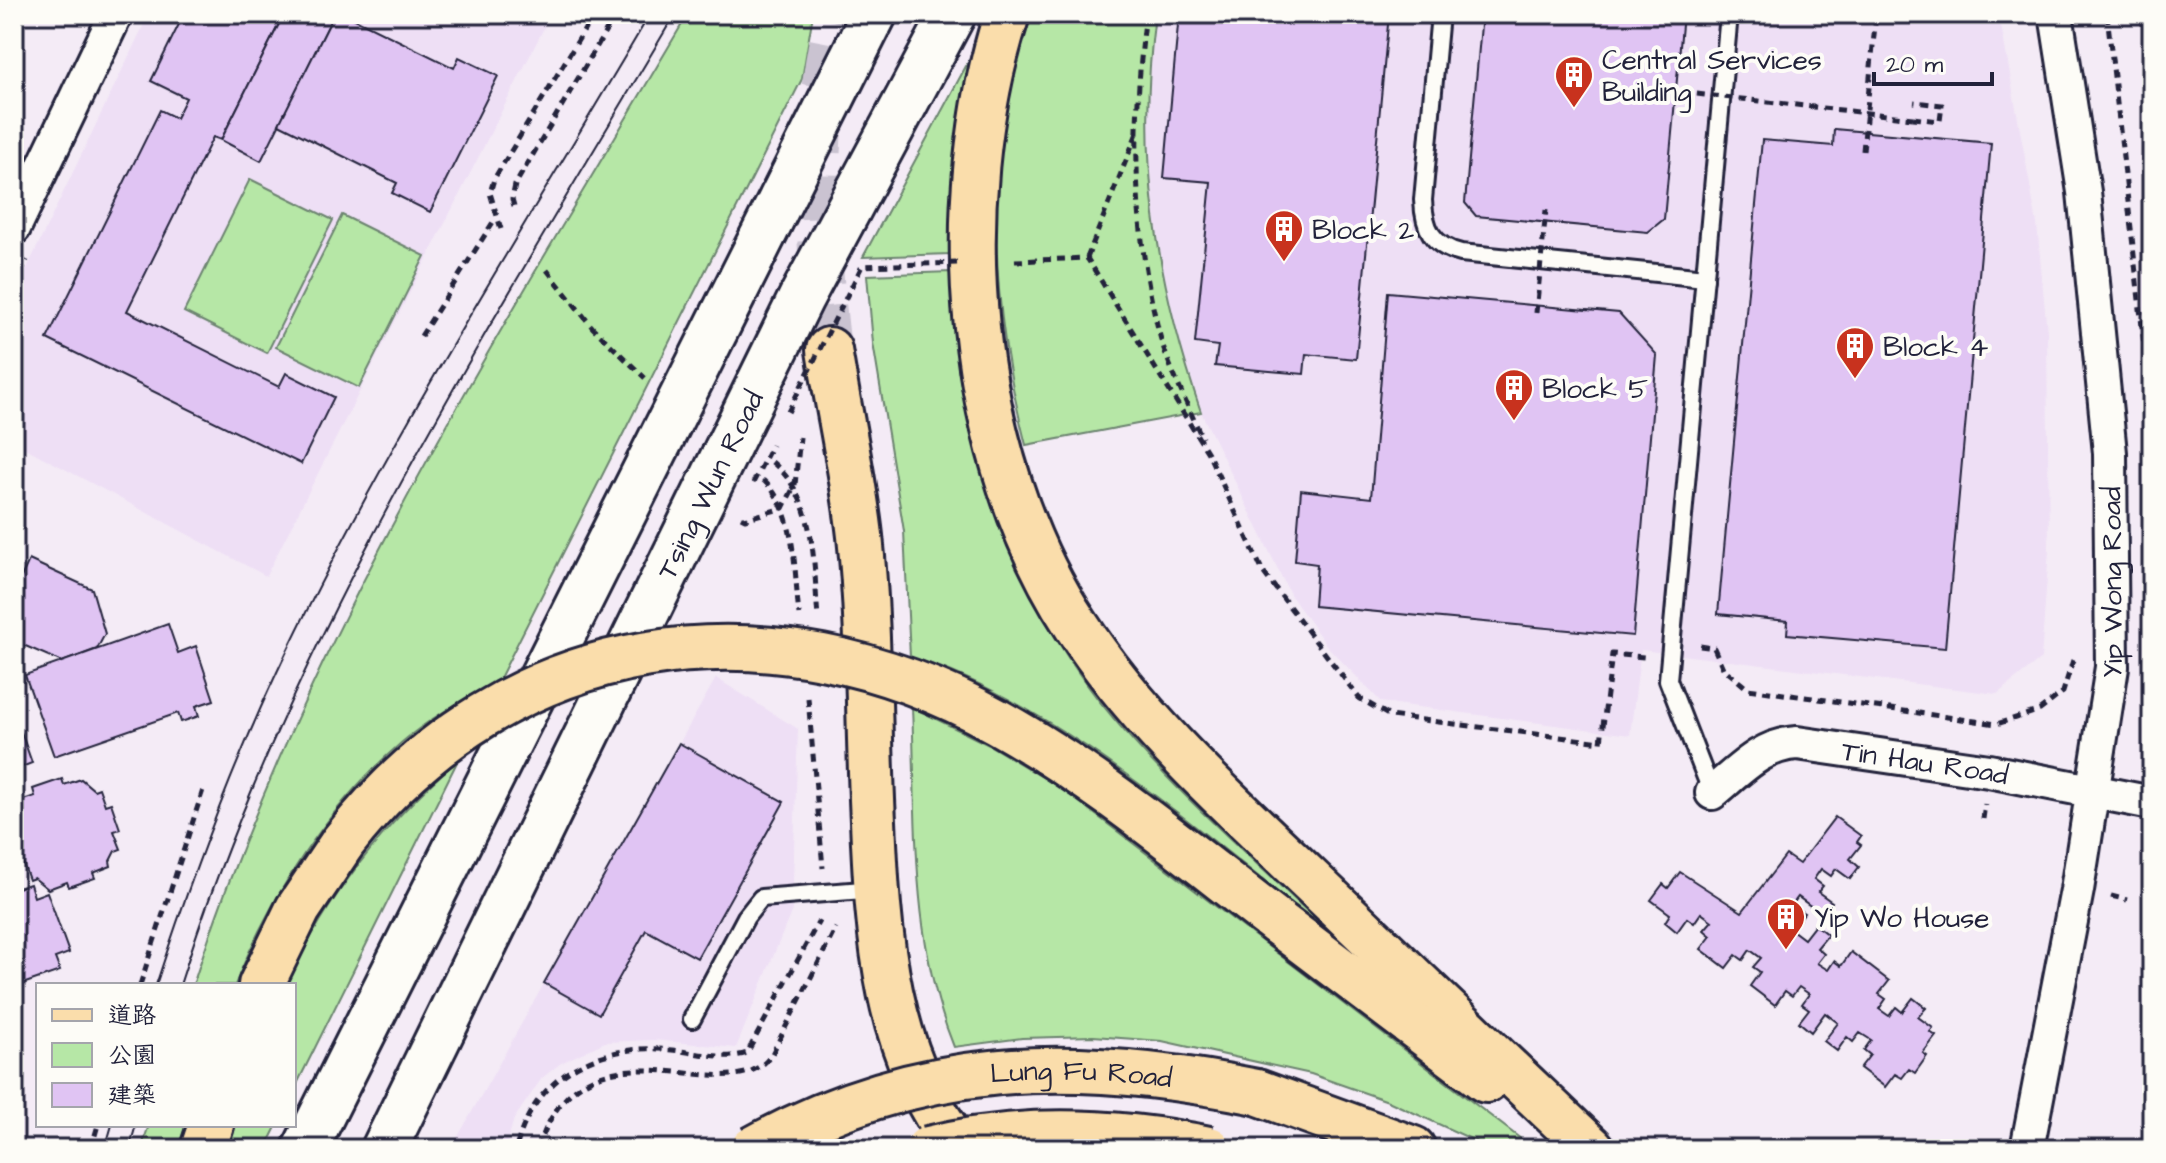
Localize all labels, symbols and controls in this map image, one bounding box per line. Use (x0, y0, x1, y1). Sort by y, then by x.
scale bar (1874, 36, 1992, 86)
place label: Central Services Building (1602, 41, 1822, 113)
text: 20 m (1886, 48, 1943, 82)
building icon: Central Services Building (1553, 54, 1595, 109)
building icon: Block 2 (1263, 208, 1305, 263)
place label: Block 2 (1312, 211, 1414, 250)
building icon: Block 4 (1834, 325, 1876, 380)
place label: Block 4 (1883, 328, 1988, 367)
building icon: Block 5 (1493, 367, 1535, 422)
place label: Block 5 (1542, 370, 1648, 409)
street label: Tsing Wun Road (648, 384, 774, 586)
street label: Yip Wong Road (2092, 486, 2133, 682)
street label: Tin Hau Road (1839, 732, 2011, 795)
building icon: Yip Wo House (1765, 896, 1807, 951)
place label: Yip Wo House (1814, 899, 1989, 938)
legend (36, 983, 296, 1127)
text: 道路 (108, 999, 156, 1033)
text: 公園 (108, 1039, 156, 1073)
street label: Lung Fu Road (989, 1051, 1174, 1098)
text: 建築 (108, 1079, 156, 1113)

